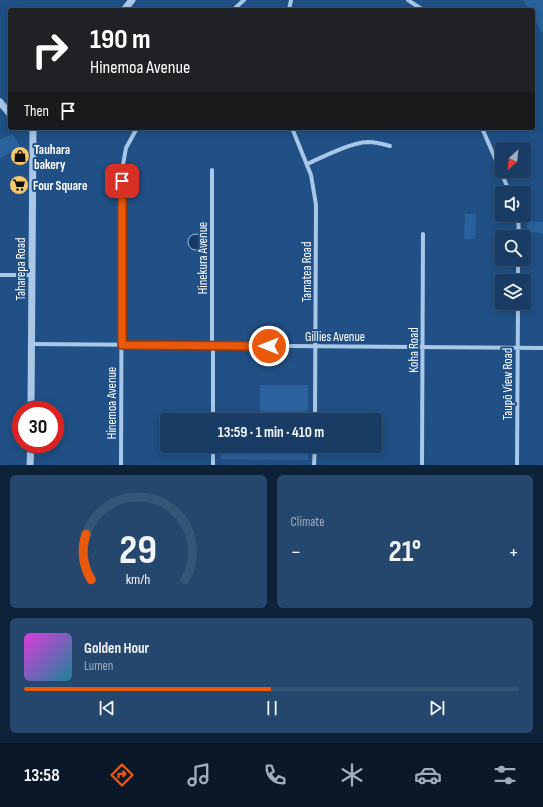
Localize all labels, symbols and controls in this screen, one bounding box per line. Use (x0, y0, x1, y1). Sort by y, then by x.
text: 190 m (90, 23, 151, 56)
icon: right (24, 24, 76, 76)
text: Hinemoa Avenue (90, 57, 190, 78)
icon: arrive (57, 100, 79, 122)
text: Then (24, 102, 49, 121)
place label: Tauhara bakery (34, 142, 70, 173)
north arrow (495, 142, 531, 178)
map controls (495, 142, 531, 310)
shop icon: Tauhara bakery (9, 145, 31, 167)
pin (105, 164, 139, 198)
icon: arrive (111, 170, 133, 192)
supermarket icon: Four Square (8, 174, 30, 196)
place label: Four Square (33, 178, 88, 194)
button: sound (495, 186, 531, 222)
street label: Hinekura Avenue (195, 222, 211, 294)
button: search (495, 230, 531, 266)
street label: Taharepa Road (13, 238, 29, 300)
street label: Tamatea Road (299, 242, 315, 302)
button: layers (495, 274, 531, 310)
position arrow (248, 325, 290, 367)
street label: Koha Road (406, 327, 422, 373)
street label: Gillies Avenue (305, 329, 365, 345)
street label: Taupō View Road (500, 348, 516, 420)
street label: Hinemoa Avenue (104, 367, 120, 439)
speed limit sign: 30 (12, 401, 64, 453)
text: 13:59 · 1 min · 410 m (218, 423, 324, 442)
text: Climate (291, 514, 324, 530)
text: 29 (119, 525, 157, 574)
text: 21° (388, 534, 421, 570)
text: − (291, 539, 301, 566)
text: + (508, 539, 519, 566)
text: km/h (126, 570, 151, 587)
text: Golden Hour (84, 639, 149, 658)
text: Lumen (84, 658, 113, 674)
icon: previous (96, 697, 118, 719)
icon: pause (261, 697, 283, 719)
icon: next (426, 697, 448, 719)
icon: directions (108, 761, 136, 789)
icon: music (185, 761, 213, 789)
icon: phone (261, 761, 289, 789)
icon: climate (338, 761, 366, 789)
icon: car (414, 761, 442, 789)
icon: filters (491, 761, 519, 789)
text: 13:58 (24, 765, 60, 786)

